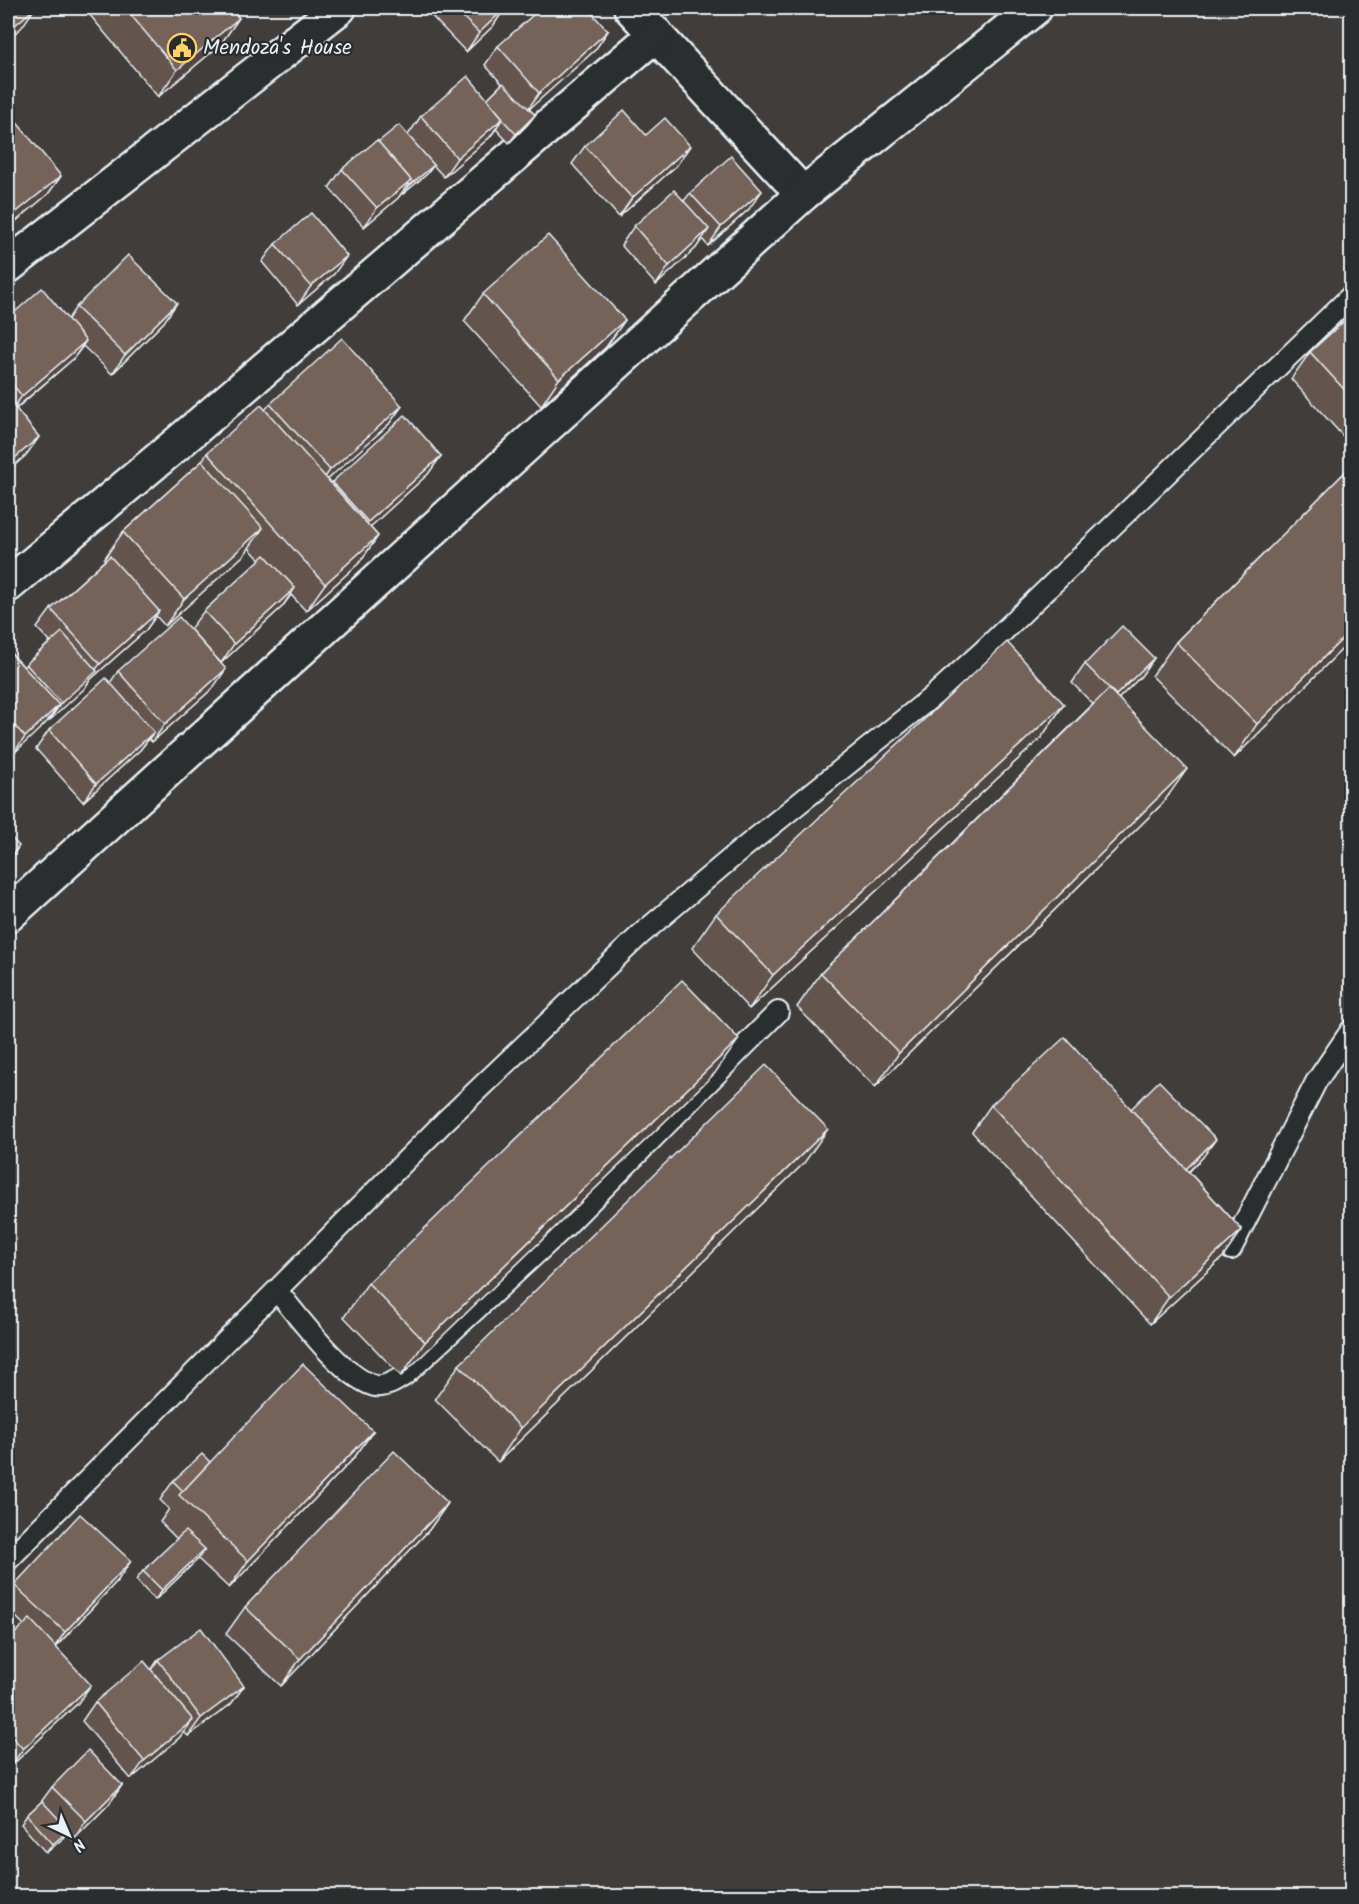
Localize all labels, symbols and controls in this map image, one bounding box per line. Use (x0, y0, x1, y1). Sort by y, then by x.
public building icon: Mendoza's House (166, 32, 198, 64)
place label: Mendoza's House (203, 32, 352, 65)
north arrow (39, 1805, 99, 1865)
text: N (66, 1832, 91, 1857)

